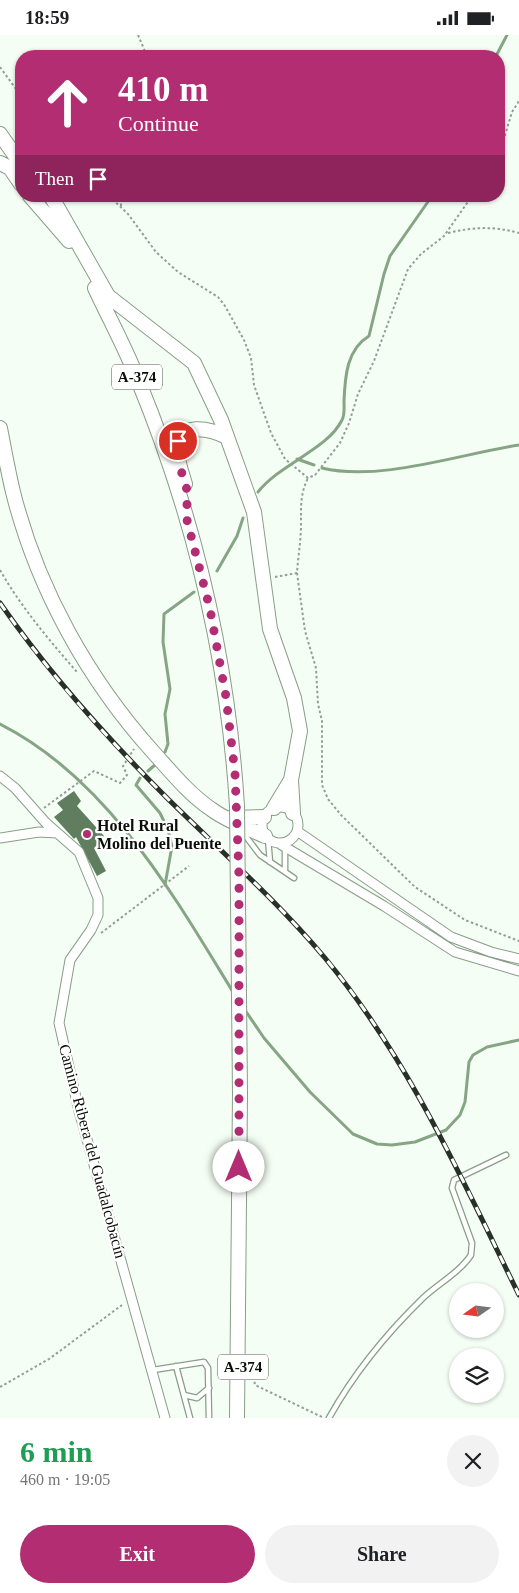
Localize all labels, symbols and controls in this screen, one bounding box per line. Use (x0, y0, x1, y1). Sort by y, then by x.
text: 18:59 (25, 7, 69, 28)
icon: ahead (35, 70, 100, 135)
text: 410 m (118, 70, 208, 109)
text: Continue (118, 111, 199, 136)
icon: arrive (84, 165, 112, 193)
text: Then (35, 168, 74, 189)
road number: A-374 (112, 365, 162, 389)
pin (157, 420, 199, 462)
icon: arrive (164, 427, 192, 455)
place label: Hotel Rural Molino del Puente (97, 817, 221, 852)
marker: Hotel Rural Molino del Puente (81, 828, 93, 840)
street label: Camino Ribera del Guadalcobacín (56, 1042, 129, 1260)
position arrow (212, 1140, 264, 1192)
north arrow (449, 1283, 504, 1337)
map controls (449, 1283, 504, 1403)
button: layers (449, 1348, 504, 1403)
road number: A-374 (218, 1355, 268, 1379)
text: 6 min (20, 1435, 93, 1468)
button: close (447, 1435, 499, 1487)
text: 460 m · 19:05 (20, 1471, 110, 1488)
button: Exit (20, 1525, 255, 1583)
button: Share (265, 1525, 499, 1583)

